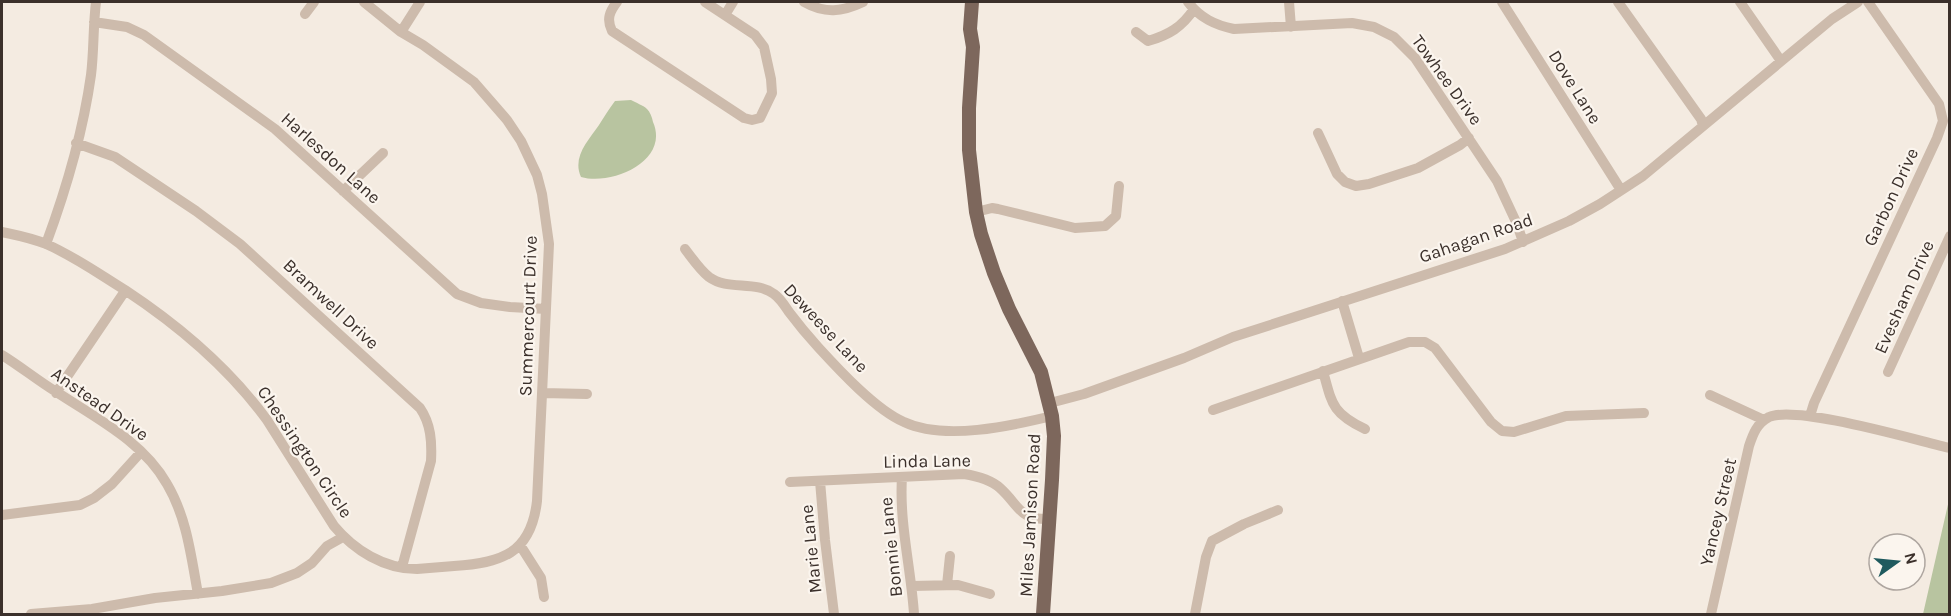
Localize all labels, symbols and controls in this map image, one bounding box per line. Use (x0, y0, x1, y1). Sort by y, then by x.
street label: Towhee Drive (1407, 31, 1487, 129)
street label: Dove Lane (1544, 46, 1606, 128)
street label: Harlesdon Lane (277, 108, 385, 208)
street label: Garbon Drive (1859, 144, 1923, 250)
street label: Gahagan Road (1416, 208, 1536, 268)
street label: Summercourt Drive (514, 235, 542, 397)
street label: Evesham Drive (1869, 237, 1939, 357)
street label: Bramwell Drive (278, 254, 384, 354)
street label: Deweese Lane (779, 279, 873, 377)
street label: Anstead Drive (47, 362, 153, 446)
street label: Chessington Circle (253, 382, 357, 522)
street label: Miles Jamison Road (1015, 433, 1045, 597)
street label: Linda Lane (883, 449, 971, 473)
street label: Yancey Street (1695, 456, 1741, 568)
street label: Bonnie Lane (875, 496, 907, 598)
street label: Marie Lane (795, 504, 827, 594)
north arrow (1867, 532, 1927, 592)
text: N (1900, 550, 1922, 566)

